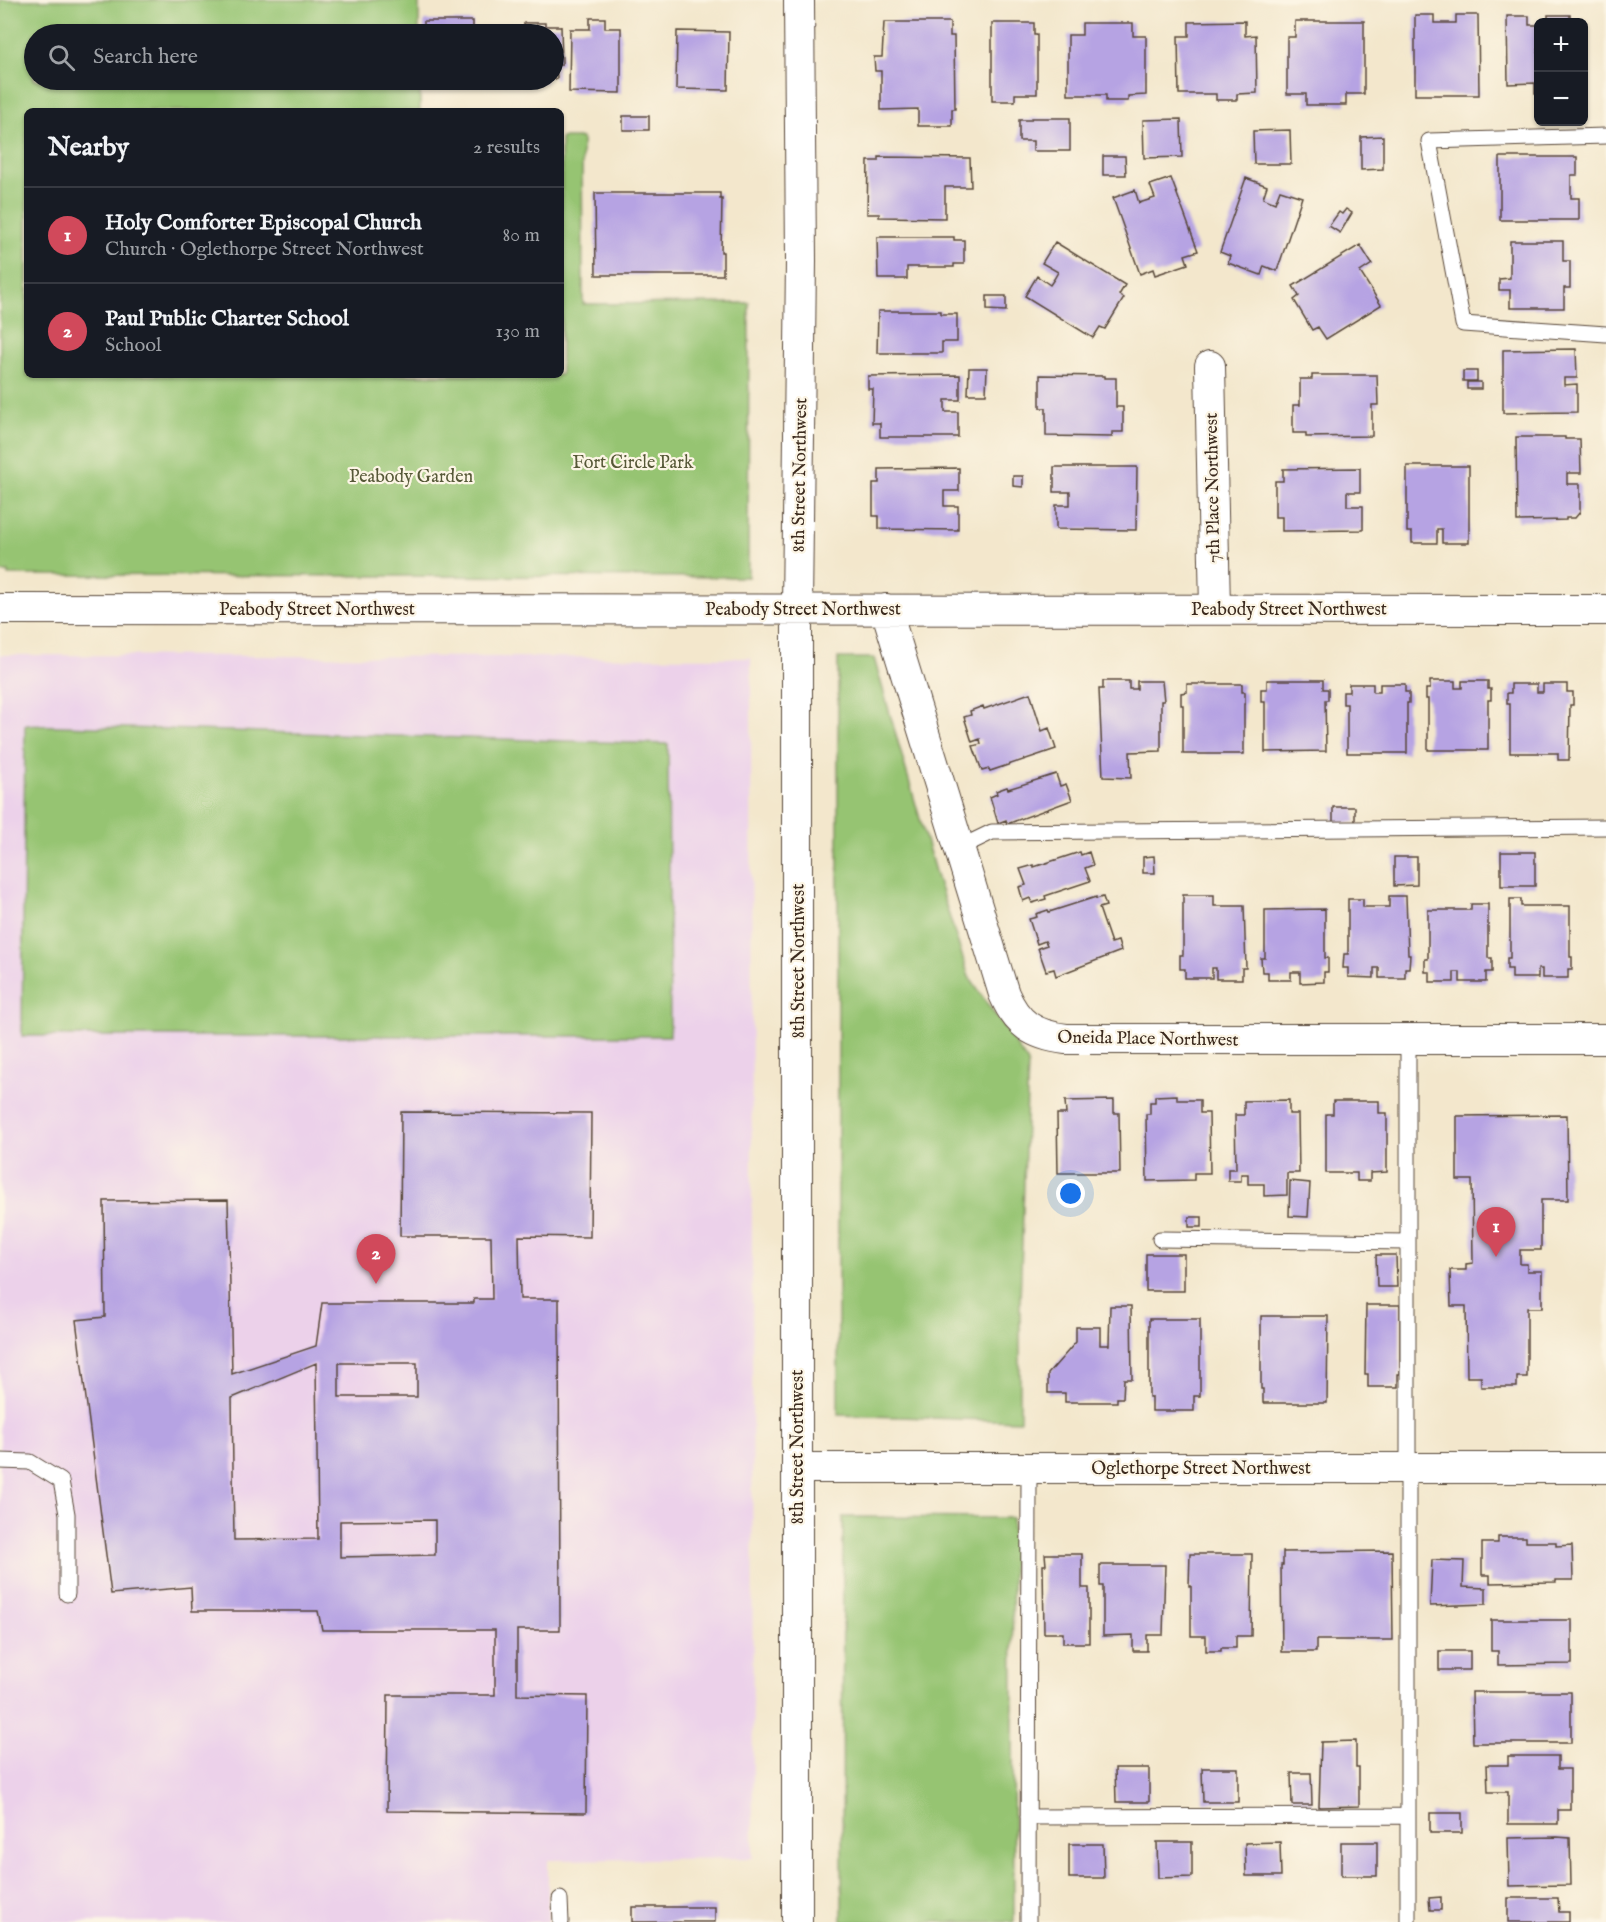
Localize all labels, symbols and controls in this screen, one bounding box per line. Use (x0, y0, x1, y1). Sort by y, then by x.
map controls (1534, 18, 1588, 126)
button: + (1534, 18, 1588, 72)
search box (24, 24, 564, 90)
icon: search (45, 41, 78, 74)
text: Search here (93, 43, 198, 71)
button: − (1534, 72, 1588, 126)
text: Nearby (48, 131, 129, 164)
text: 2 results (473, 135, 540, 160)
text: Holy Comforter Episcopal Church (105, 209, 422, 237)
text: 1 (64, 223, 71, 248)
text: 80 m (503, 223, 540, 248)
text: Church · Oglethorpe Street Northwest (105, 237, 424, 262)
text: Paul Public Charter School (105, 305, 349, 333)
text: 2 (63, 319, 72, 344)
text: 130 m (495, 319, 540, 344)
text: School (105, 333, 161, 358)
street label: 8th Street Northwest (788, 397, 813, 553)
street label: 7th Place Northwest (1201, 413, 1226, 563)
park label: Fort Circle Park (573, 452, 694, 475)
park label: Peabody Garden (349, 466, 473, 489)
street label: Peabody Street Northwest (219, 599, 415, 622)
street label: Peabody Street Northwest (705, 599, 901, 622)
street label: Peabody Street Northwest (1191, 599, 1387, 622)
street label: 8th Street Northwest (788, 884, 811, 1038)
street label: Oneida Place Northwest (1057, 1026, 1239, 1053)
your location (1056, 1179, 1085, 1208)
pin: 1 (1476, 1208, 1516, 1257)
pin: 2 (356, 1234, 395, 1284)
street label: 8th Street Northwest (787, 1370, 810, 1524)
street label: Oglethorpe Street Northwest (1091, 1458, 1311, 1481)

